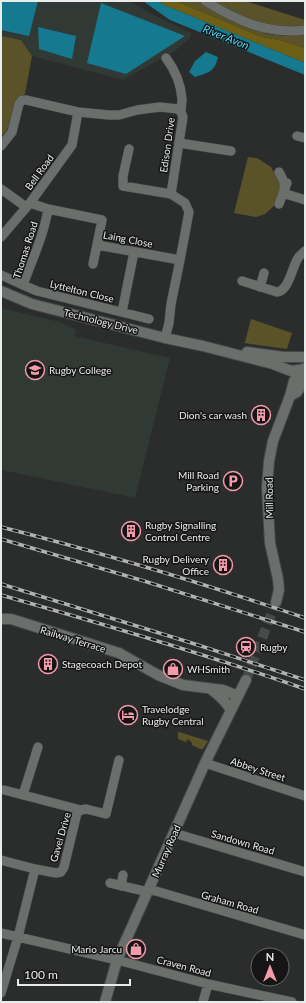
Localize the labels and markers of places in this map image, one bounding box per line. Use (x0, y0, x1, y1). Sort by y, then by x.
school or university icon: Rugby College (24, 359, 46, 381)
place label: Rugby College (49, 364, 111, 376)
building icon: Dion's car wash (250, 404, 272, 426)
place label: Dion's car wash (179, 409, 247, 421)
place label: Mill Road Parking (178, 469, 219, 493)
parking icon: Mill Road Parking (222, 470, 244, 492)
place label: Rugby Signalling Control Centre (145, 519, 216, 543)
building icon: Rugby Signalling Control Centre (120, 520, 142, 542)
place label: Rugby Delivery Office (143, 553, 210, 577)
building icon: Rugby Delivery Office (212, 554, 234, 576)
station icon: Rugby (235, 636, 257, 658)
place label: Rugby (260, 641, 288, 653)
building icon: Stagecoach Depot (37, 653, 59, 675)
place label: Stagecoach Depot (62, 658, 142, 670)
shop icon: WHSmith (162, 658, 184, 680)
place label: WHSmith (187, 663, 230, 675)
place label: Travelodge Rugby Central (142, 703, 204, 727)
hotel icon: Travelodge Rugby Central (117, 704, 139, 726)
shop icon: Mario Jarcu (125, 938, 147, 960)
place label: Mario Jarcu (71, 943, 122, 955)

